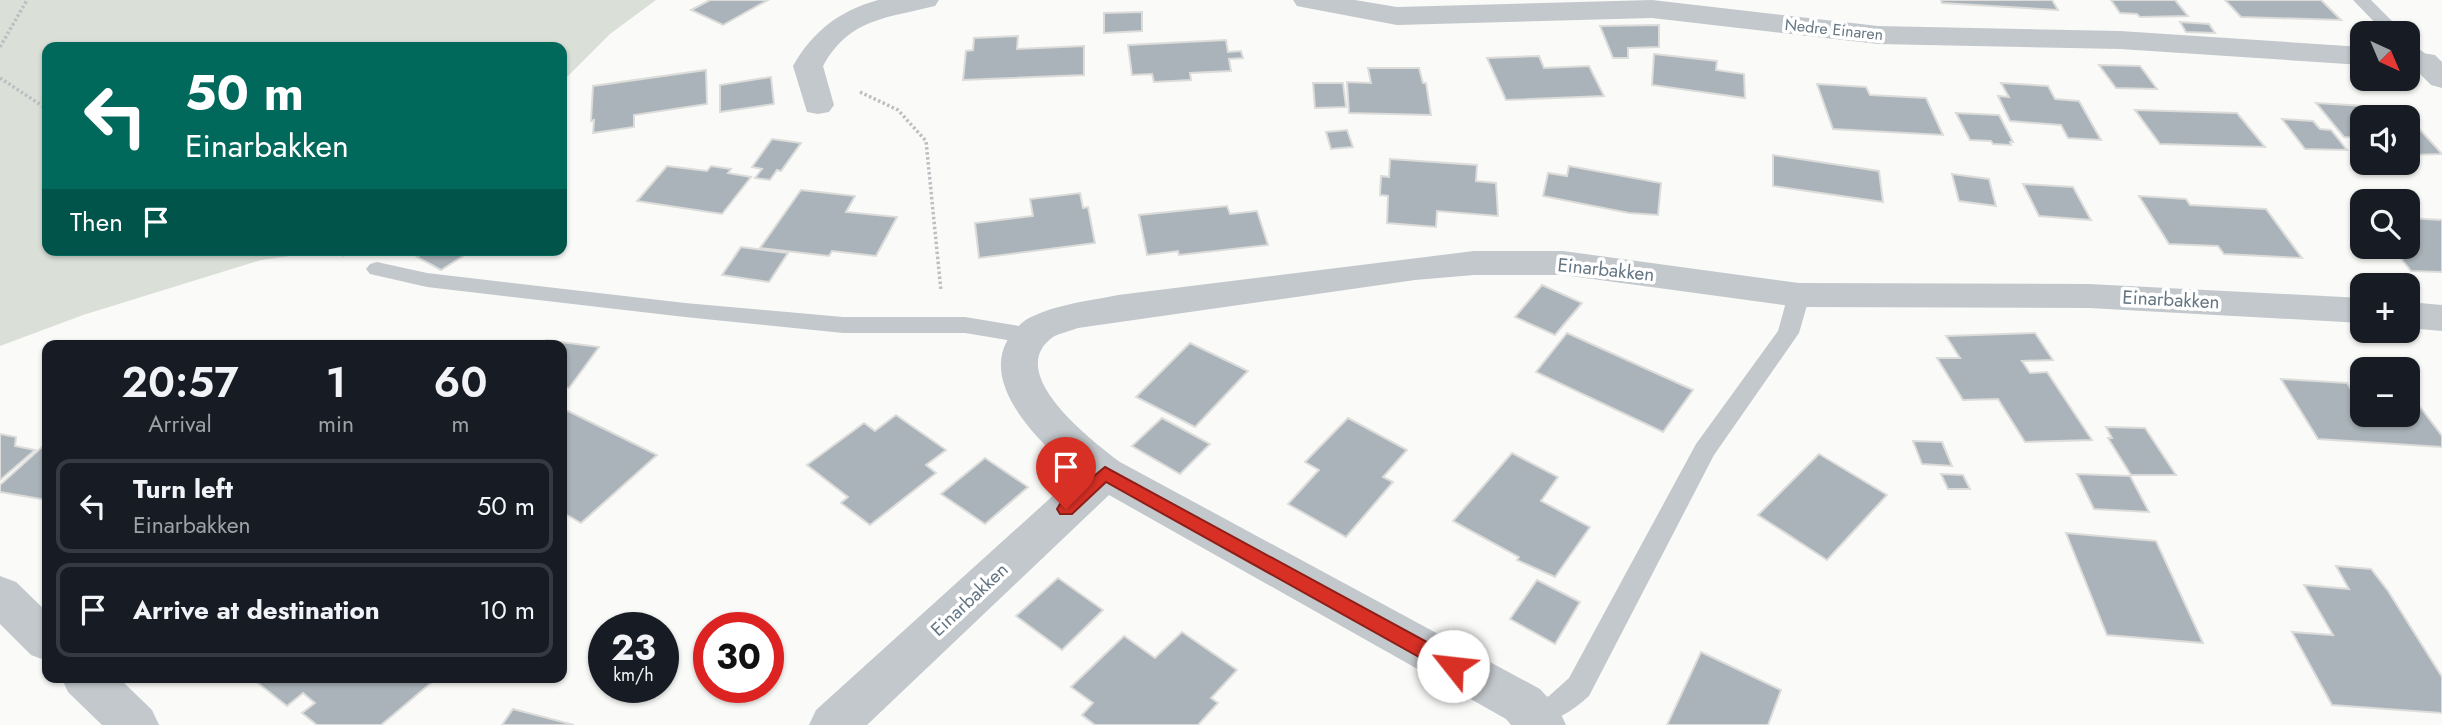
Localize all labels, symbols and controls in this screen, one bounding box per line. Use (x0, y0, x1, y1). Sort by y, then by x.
street label: Nedre Einaren (1784, 13, 1884, 46)
north arrow (2350, 21, 2420, 91)
map controls (2350, 21, 2420, 427)
text: 50 m (185, 58, 304, 128)
icon: left (70, 70, 161, 161)
button: sound (2350, 105, 2420, 175)
text: Einarbakken (185, 123, 349, 169)
button: search (2350, 189, 2420, 259)
text: Then (70, 203, 123, 241)
icon: arrive (137, 203, 175, 241)
street label: Einarbakken (1556, 251, 1656, 288)
button: + (2350, 273, 2420, 343)
street label: Einarbakken (2122, 283, 2220, 316)
text: 20:57 (122, 352, 239, 413)
text: 1 (326, 352, 346, 413)
text: 60 (434, 352, 487, 413)
button: − (2350, 357, 2420, 427)
text: Arrival (148, 407, 212, 441)
text: min (318, 407, 354, 441)
text: m (452, 407, 469, 441)
pin (1036, 437, 1096, 509)
icon: arrive (1047, 448, 1085, 486)
text: Turn left (133, 470, 233, 508)
icon: left (74, 487, 112, 525)
text: 50 m (477, 487, 535, 525)
text: Einarbakken (133, 508, 251, 542)
street label: Einarbakken (925, 556, 1014, 642)
icon: arrive (74, 591, 112, 629)
text: Arrive at destination (133, 591, 380, 629)
text: 10 m (480, 591, 535, 629)
speed limit sign: 30 (693, 612, 784, 703)
text: 23 (611, 623, 656, 673)
position arrow (1416, 629, 1490, 703)
text: km/h (613, 662, 654, 688)

